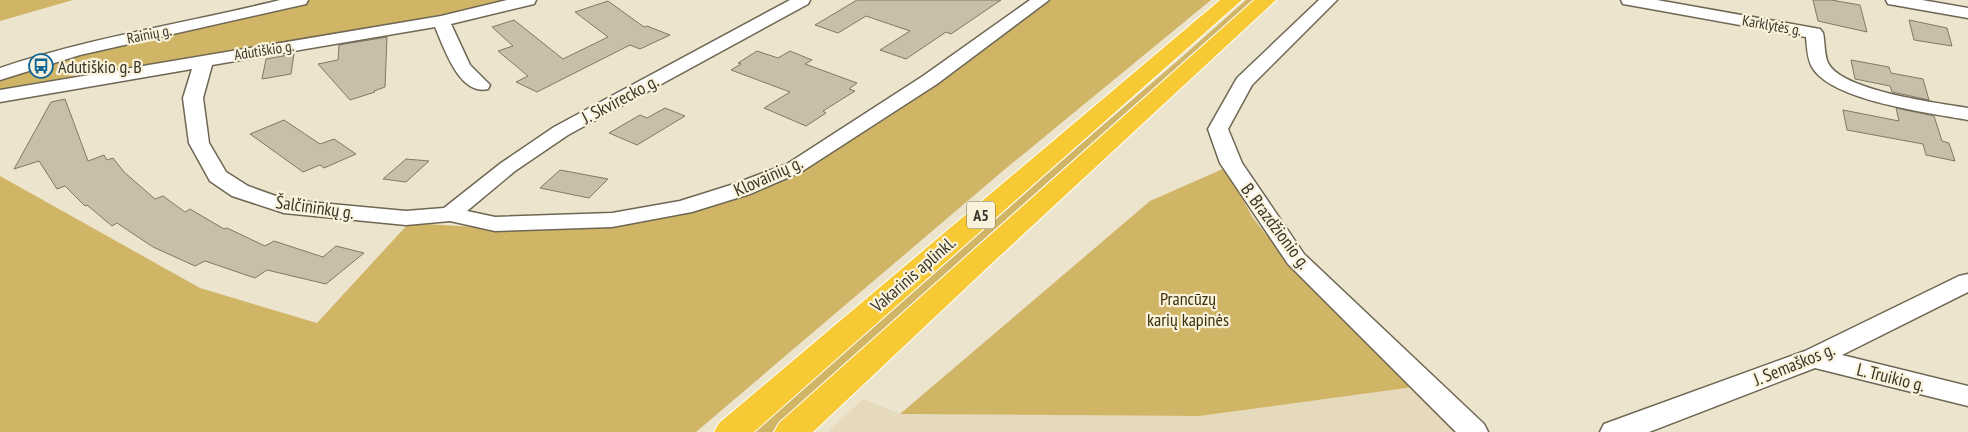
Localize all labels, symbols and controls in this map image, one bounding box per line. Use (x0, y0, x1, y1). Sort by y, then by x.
street label: Karklytės g. (1741, 10, 1803, 40)
street label: Rainių g. (125, 20, 173, 48)
street label: Adutiškio g. (233, 36, 296, 64)
bus stop icon: Adutiškio g. B (28, 53, 54, 79)
place label: Adutiškio g. B (58, 55, 142, 78)
street label: J. Skvirecko g. (577, 69, 662, 129)
street label: Klovainių g. (730, 151, 806, 201)
street label: B. Brazdžionio g. (1236, 178, 1316, 274)
street label: Šalčininkų g. (274, 190, 356, 224)
road number: A5 (967, 202, 995, 228)
street label: Vakarinis aplinkl. (865, 231, 960, 318)
park label: Prancūzų karių kapinės (1147, 287, 1229, 331)
street label: J. Semaškos g. (1749, 337, 1838, 391)
street label: L. Truikio g. (1855, 357, 1927, 397)

